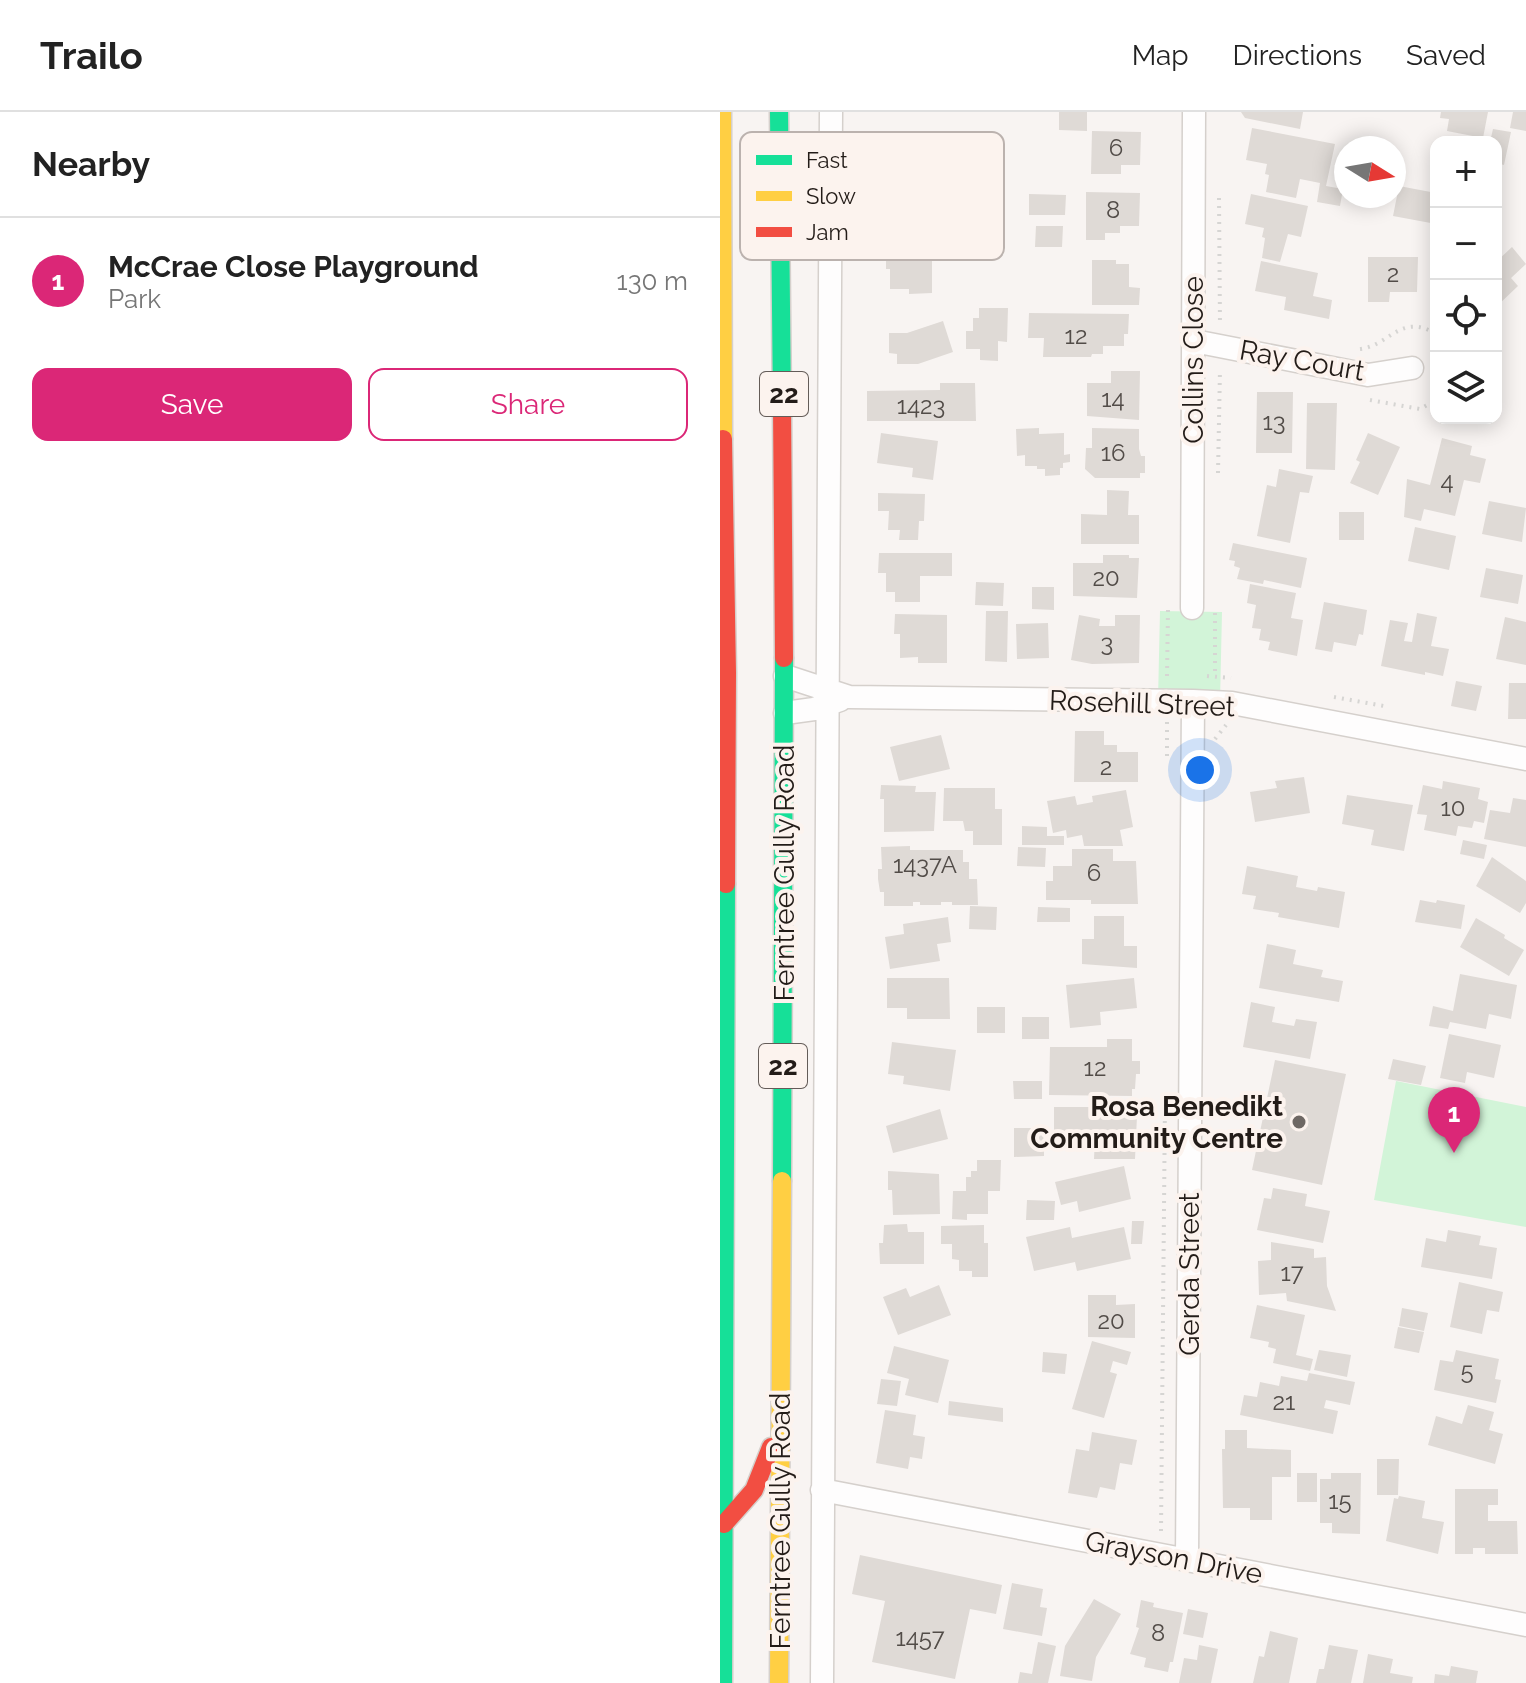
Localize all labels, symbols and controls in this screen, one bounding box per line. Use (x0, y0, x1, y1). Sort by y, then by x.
text: Trailo (40, 33, 143, 78)
text: Map (1132, 39, 1189, 72)
text: Directions (1233, 39, 1362, 72)
text: Saved (1406, 39, 1486, 72)
legend (740, 132, 1004, 260)
house number: 6 (1109, 133, 1123, 162)
north arrow (1334, 136, 1406, 208)
map controls (1430, 136, 1502, 424)
button: + (1430, 136, 1502, 208)
text: Nearby (32, 144, 150, 184)
text: Fast (806, 147, 848, 173)
text: Slow (806, 183, 856, 209)
house number: 8 (1106, 195, 1120, 224)
button: − (1430, 208, 1502, 280)
text: Jam (806, 219, 849, 245)
text: McCrae Close Playground (108, 249, 479, 284)
house number: 2 (1387, 259, 1399, 288)
text: 1 (52, 266, 64, 296)
text: 130 m (617, 266, 688, 296)
street label: Collins Close (1177, 276, 1210, 444)
button: locate (1430, 280, 1502, 352)
text: Park (108, 284, 161, 314)
house number: 12 (1065, 321, 1087, 350)
street label: Ray Court (1237, 333, 1368, 388)
button: layers (1430, 352, 1502, 424)
button: Save (32, 368, 352, 441)
button: Share (368, 368, 688, 441)
road number: 22 (760, 372, 808, 416)
house number: 14 (1101, 384, 1125, 413)
house number: 1423 (897, 391, 945, 420)
house number: 13 (1262, 407, 1286, 436)
house number: 16 (1101, 438, 1125, 467)
house number: 4 (1440, 466, 1454, 495)
house number: 20 (1092, 563, 1120, 592)
house number: 3 (1101, 628, 1113, 657)
street label: Rosehill Street (1048, 684, 1236, 723)
street label: Ferntree Gully Road (768, 745, 801, 1001)
your location (1180, 750, 1220, 790)
house number: 2 (1100, 752, 1112, 781)
house number: 10 (1441, 793, 1465, 822)
house number: 1437A (893, 850, 957, 879)
house number: 6 (1087, 858, 1101, 887)
road number: 22 (759, 1044, 807, 1088)
house number: 12 (1084, 1053, 1106, 1082)
pin: 1 (1428, 1087, 1480, 1153)
place label: Rosa Benedikt Community Centre (1030, 1090, 1283, 1155)
marker: Rosa Benedikt Community Centre (1290, 1113, 1308, 1131)
street label: Gerda Street (1173, 1192, 1206, 1356)
house number: 17 (1281, 1258, 1304, 1287)
house number: 20 (1097, 1306, 1125, 1335)
house number: 5 (1460, 1356, 1474, 1385)
house number: 21 (1273, 1387, 1295, 1416)
street label: Ferntree Gully Road (764, 1393, 797, 1649)
house number: 15 (1328, 1486, 1352, 1515)
street label: Grayson Drive (1082, 1524, 1265, 1591)
house number: 8 (1151, 1618, 1165, 1647)
house number: 1457 (895, 1623, 945, 1652)

